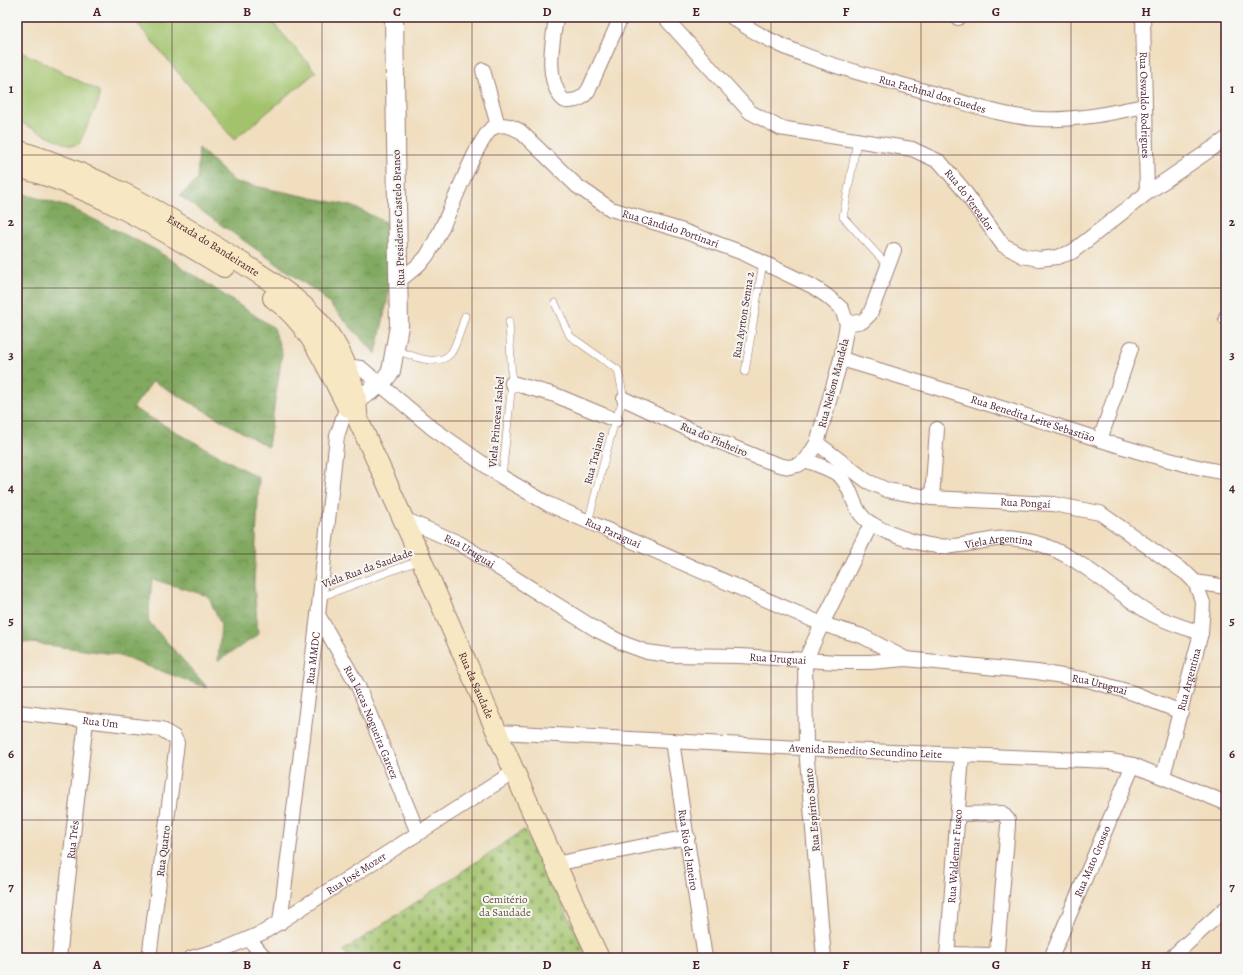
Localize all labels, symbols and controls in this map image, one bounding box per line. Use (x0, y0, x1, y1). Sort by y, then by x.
text: A (92, 3, 102, 20)
text: B (243, 3, 251, 20)
text: C (393, 3, 401, 20)
text: D (542, 3, 552, 20)
text: E (692, 3, 700, 20)
text: F (843, 3, 850, 20)
text: G (992, 3, 1000, 20)
text: H (1141, 3, 1151, 20)
street label: Rua Oswaldo Rodrigues (1136, 51, 1153, 159)
street label: Rua Fachinal dos Guedes (877, 72, 988, 117)
text: 1 (9, 80, 14, 97)
text: 1 (1230, 80, 1235, 97)
street label: Rua Presidente Castelo Branco (389, 149, 408, 287)
street label: Rua do Vereador (941, 166, 997, 234)
street label: Rua Cândido Portinari (620, 206, 721, 252)
street label: Estrada do Bandeirante (164, 211, 262, 280)
text: 2 (8, 213, 15, 230)
text: 2 (1229, 213, 1236, 230)
street label: Rua Ayrton Senna 2 (729, 271, 758, 359)
street label: Rua Nelson Mandela (814, 336, 853, 430)
text: 3 (8, 346, 14, 363)
text: 3 (1229, 346, 1235, 363)
street label: Viela Princesa Isabel (485, 376, 508, 469)
street label: Rua Benedita Leite Sebastião (969, 392, 1097, 446)
street label: Rua do Pinheiro (678, 419, 750, 461)
street label: Rua Trajano (580, 430, 609, 486)
text: 4 (8, 479, 14, 496)
text: 4 (1229, 479, 1235, 496)
street label: Rua Pongaí (1000, 494, 1051, 512)
street label: Rua Paraguai (583, 514, 643, 552)
street label: Rua Uruguai (442, 530, 498, 572)
street label: Viela Argentina (963, 531, 1035, 553)
street label: Viela Rua da Saudade (319, 545, 415, 592)
text: 5 (8, 612, 14, 629)
text: 5 (1229, 612, 1235, 629)
street label: Rua MMDC (303, 631, 324, 685)
street label: Rua Argentina (1174, 646, 1205, 713)
street label: Rua da Saudade (455, 650, 497, 721)
street label: Rua Uruguai (749, 650, 807, 668)
street label: Rua Lucas Nogueira Garcez (340, 663, 402, 781)
street label: Rua Uruguai (1071, 671, 1129, 699)
street label: Rua Um (82, 713, 119, 732)
street label: Avenida Benedito Secundino Leite (788, 740, 942, 762)
text: 6 (8, 745, 14, 762)
text: 6 (1229, 745, 1235, 762)
street label: Rua Espírito Santo (801, 767, 824, 852)
street label: Rua Rio de Janeiro (674, 808, 702, 892)
street label: Rua Waldemar Fusco (944, 808, 966, 904)
street label: Rua Três (63, 820, 83, 860)
street label: Rua Mato Grosso (1071, 823, 1115, 900)
street label: Rua Quatro (153, 824, 174, 878)
street label: Rua José Mozer (323, 849, 389, 898)
text: 7 (8, 878, 14, 895)
text: 7 (1229, 878, 1235, 895)
park label: Cemitério da Saudade (479, 892, 531, 920)
text: A (92, 956, 102, 973)
text: B (243, 956, 251, 973)
text: C (393, 956, 401, 973)
text: D (542, 956, 552, 973)
text: E (692, 956, 700, 973)
text: F (843, 956, 850, 973)
text: G (992, 956, 1000, 973)
text: H (1141, 956, 1151, 973)

